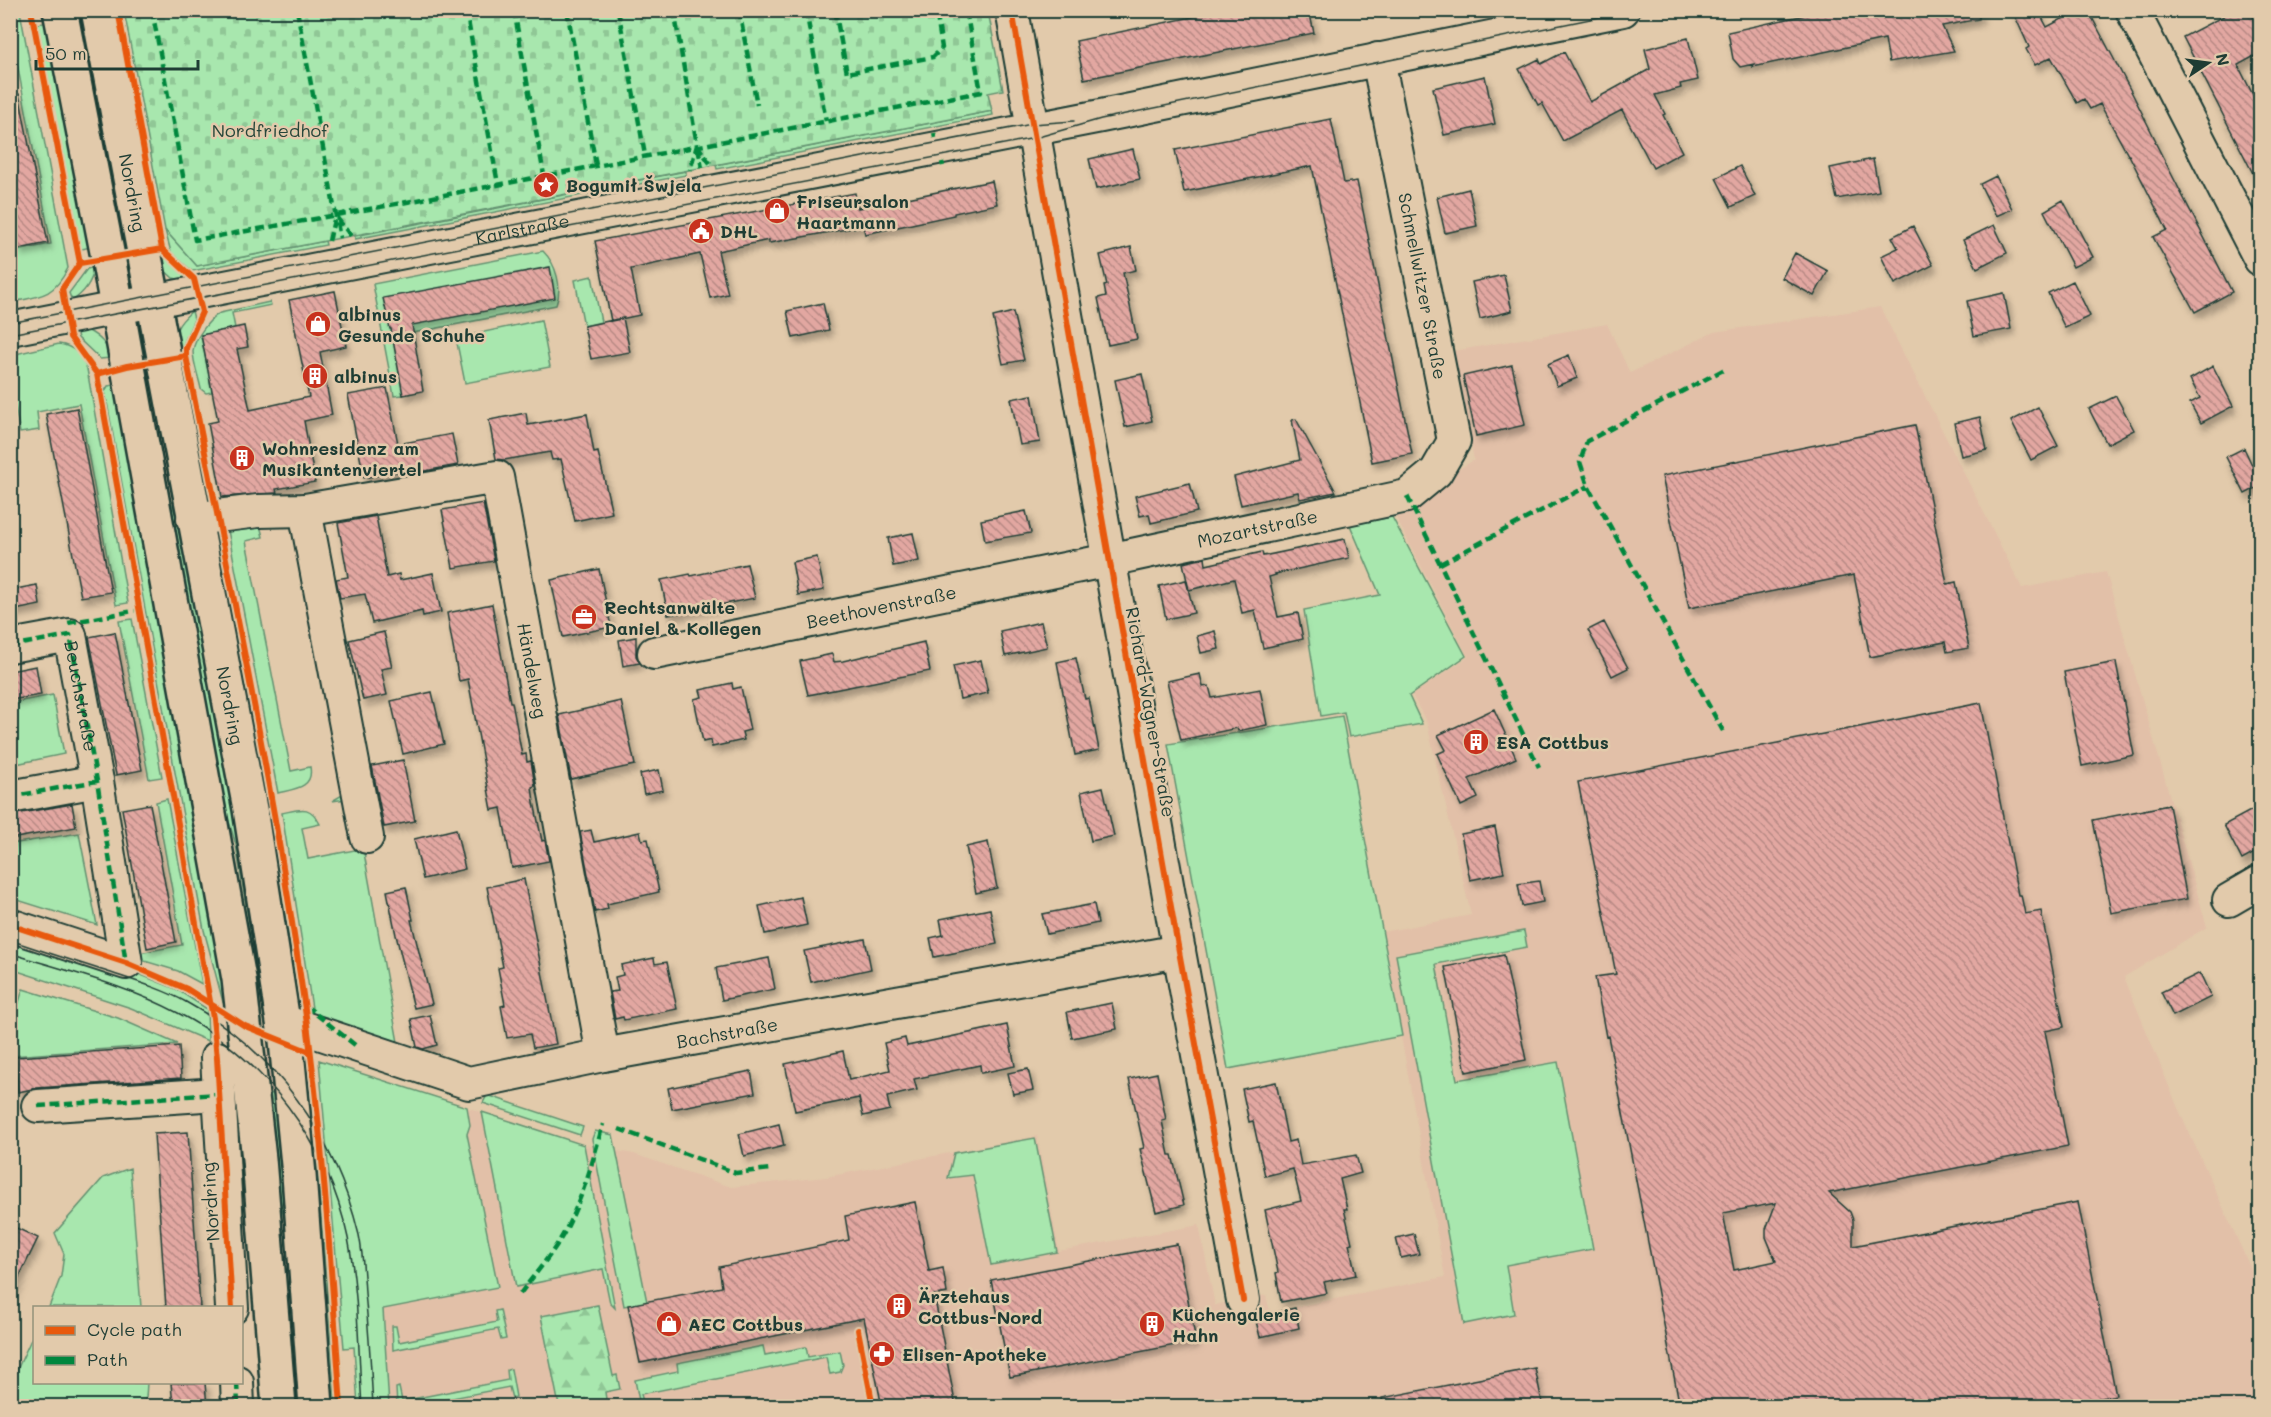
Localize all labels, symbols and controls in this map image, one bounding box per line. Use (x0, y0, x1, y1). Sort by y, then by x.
scale bar (36, 33, 198, 71)
north arrow (2178, 33, 2238, 93)
text: 50 m (45, 41, 87, 65)
text: N (2212, 51, 2235, 68)
park label: Nordfriedhof (212, 118, 329, 142)
street label: Nordring (114, 151, 152, 234)
place icon: Bogumił Šwjela (531, 170, 561, 200)
place label: Bogumił Šwjela (566, 173, 702, 197)
place label: Friseursalon Haartmann (796, 189, 909, 234)
street label: Schmellwitzer Straße (1393, 191, 1453, 381)
shop icon: Friseursalon Haartmann (762, 196, 792, 226)
street label: Karlstraße (473, 208, 571, 250)
public building icon: DHL (686, 216, 716, 246)
place label: DHL (720, 219, 758, 243)
place label: albinus Gesunde Schuhe (338, 302, 485, 347)
shop icon: albinus Gesunde Schuhe (303, 309, 333, 339)
building icon: albinus (300, 361, 330, 391)
place label: albinus (334, 364, 397, 388)
place label: Wohnresidenz am Musikantenviertel (262, 436, 422, 481)
building icon: Wohnresidenz am Musikantenviertel (227, 443, 257, 473)
street label: Mozartstraße (1195, 504, 1320, 553)
street label: Beethovenstraße (804, 580, 958, 634)
place label: Rechtsanwälte Daniel & Kollegen (604, 595, 761, 640)
office icon: Rechtsanwälte Daniel & Kollegen (569, 602, 599, 632)
street label: Richard-Wagner-Straße (1121, 605, 1181, 819)
street label: Händelweg (512, 621, 553, 720)
street label: Beuchstraße (59, 638, 103, 753)
street label: Nordring (211, 664, 250, 747)
building icon: ESA Cottbus (1461, 727, 1491, 757)
place label: ESA Cottbus (1496, 730, 1609, 754)
street label: Bachstraße (674, 1012, 780, 1054)
street label: Nordring (195, 1162, 225, 1242)
place label: Ärztehaus Cottbus-Nord (918, 1284, 1042, 1329)
building icon: Ärztehaus Cottbus-Nord (884, 1291, 914, 1321)
place label: Küchengalerie Hahn (1172, 1302, 1300, 1347)
legend (33, 1306, 243, 1384)
shop icon: AEC Cottbus (654, 1309, 684, 1339)
building icon: Küchengalerie Hahn (1137, 1309, 1167, 1339)
place label: AEC Cottbus (688, 1312, 803, 1336)
text: Cycle path (87, 1317, 182, 1341)
pharmacy icon: Elisen-Apotheke (867, 1339, 897, 1369)
place label: Elisen-Apotheke (902, 1342, 1047, 1366)
text: Path (87, 1347, 127, 1371)

